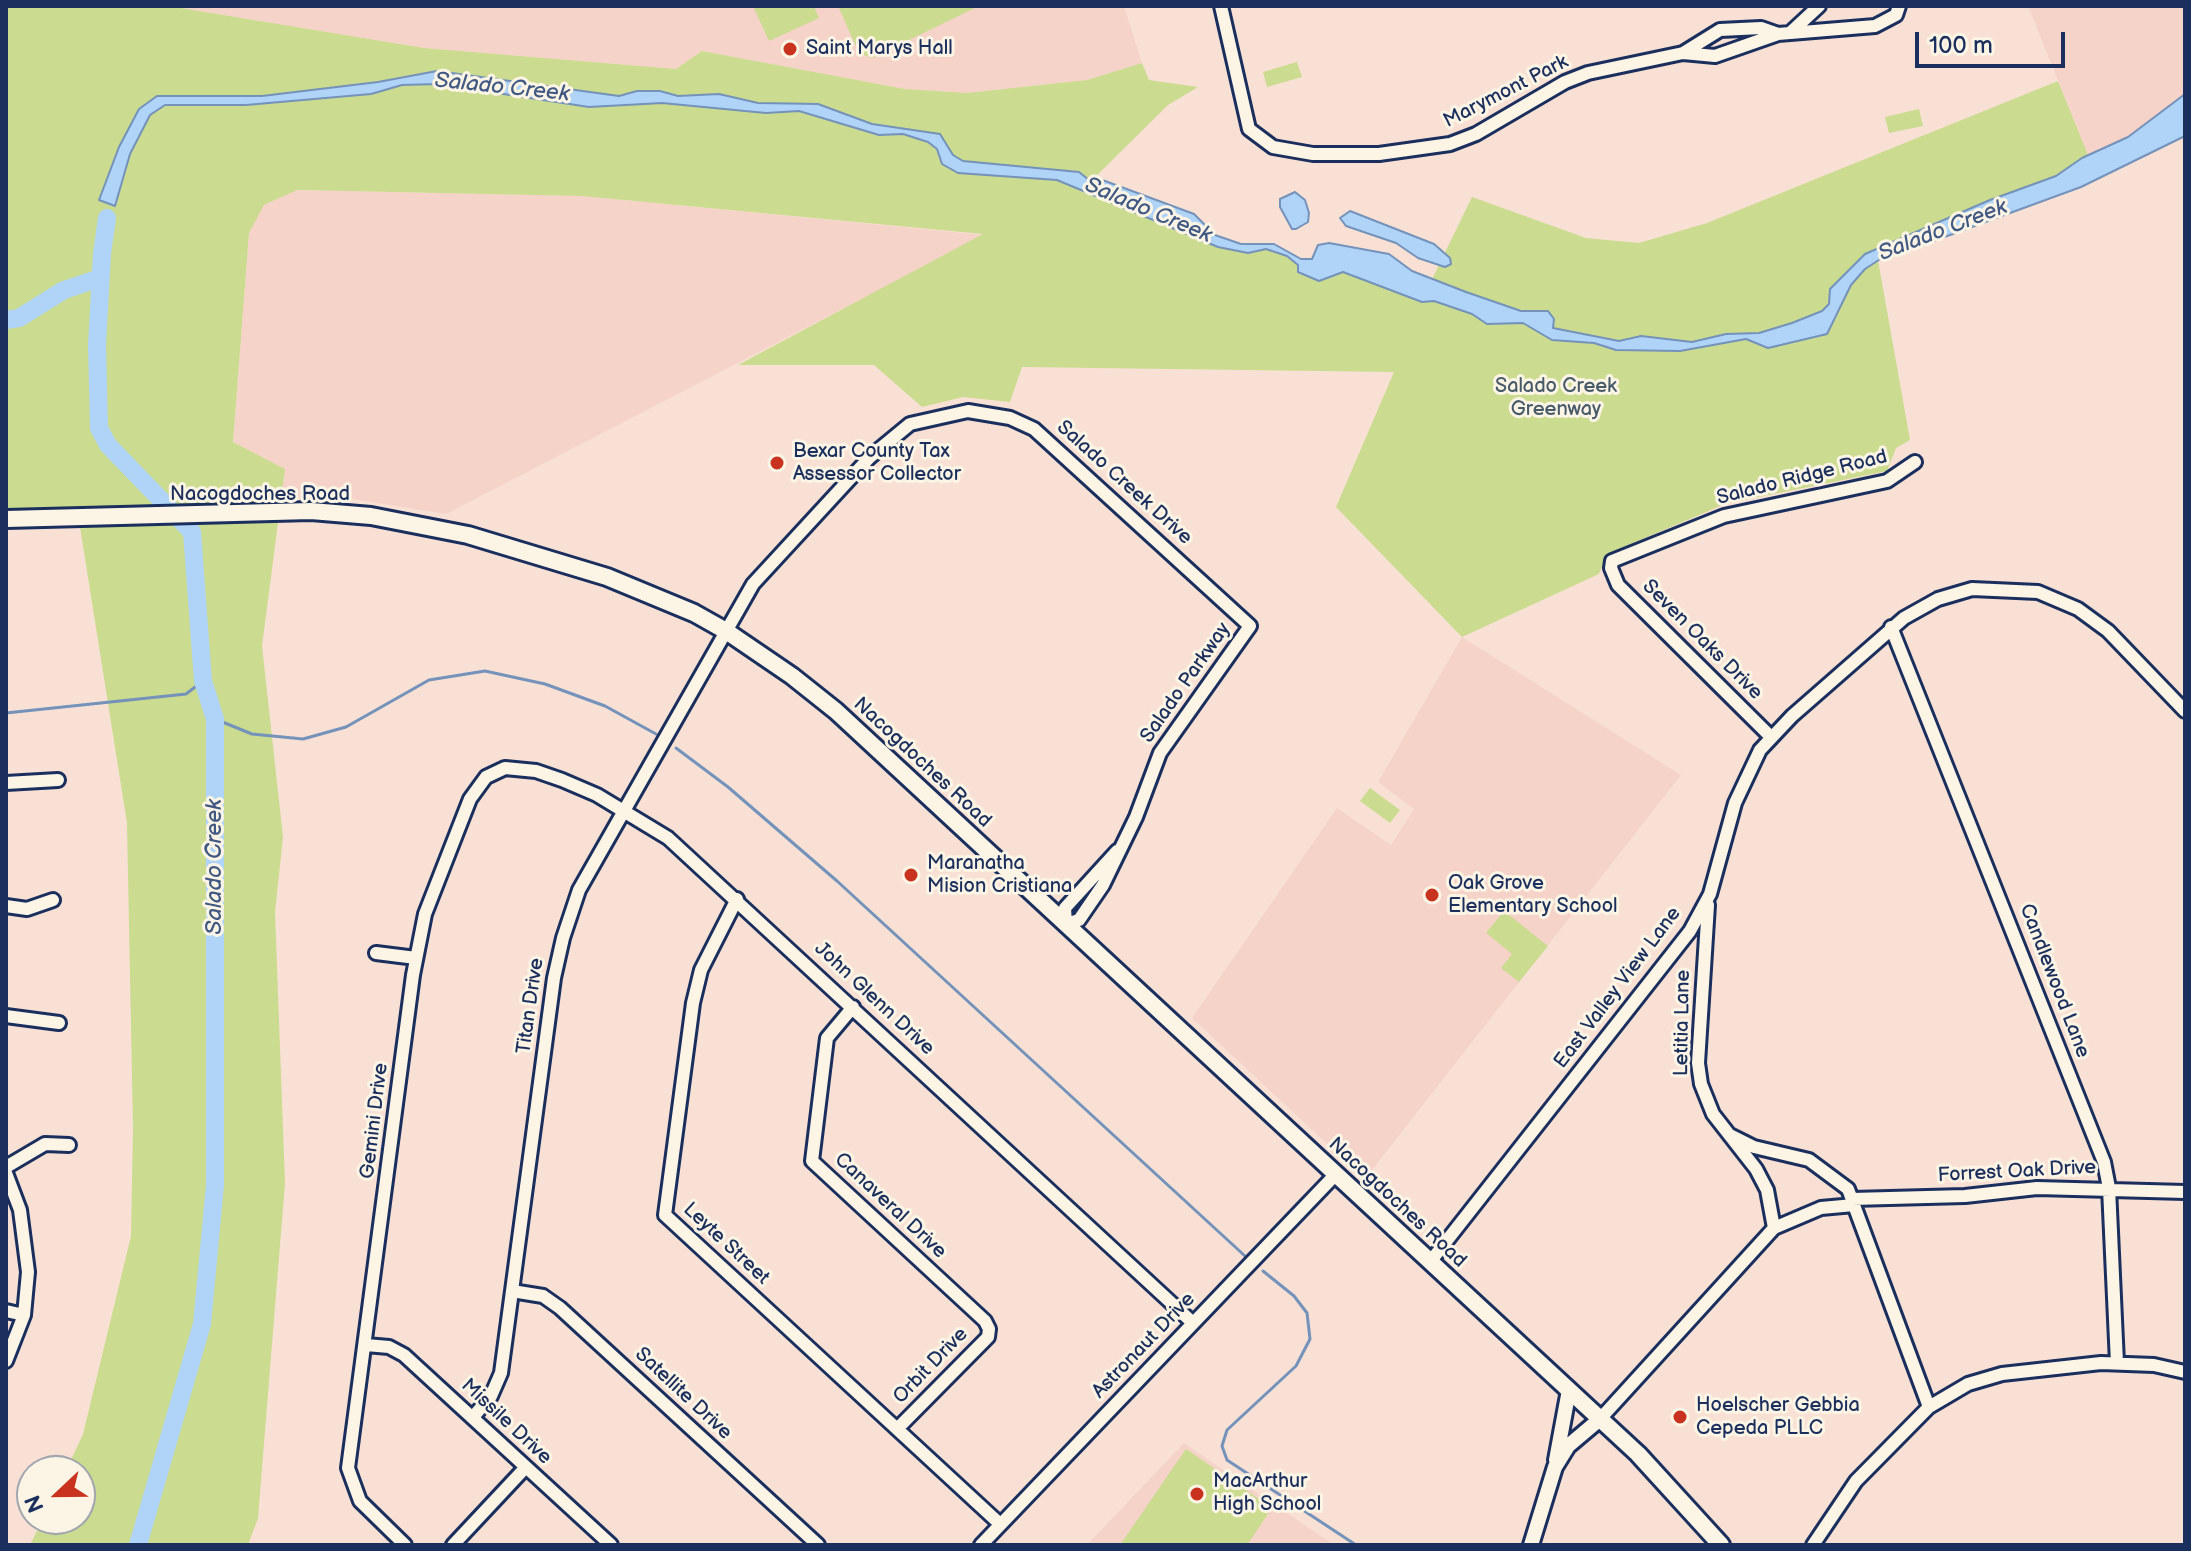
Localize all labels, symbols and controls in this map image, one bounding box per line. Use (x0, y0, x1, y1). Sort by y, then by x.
scale bar (1919, 16, 2069, 66)
text: 100 m (1929, 31, 1993, 60)
place label: Saint Marys Hall (806, 37, 953, 61)
marker: Saint Marys Hall (781, 40, 799, 58)
street label: Marymont Park (1440, 50, 1572, 134)
water label: Salado Creek (433, 68, 571, 108)
water label: Salado Creek (1080, 172, 1216, 250)
water label: Salado Creek (1875, 194, 2011, 268)
park label: Salado Creek Greenway (1495, 375, 1617, 422)
street label: Salado Creek Drive (1051, 416, 1197, 550)
place label: Bexar County Tax Assessor Collector (793, 440, 961, 487)
street label: Salado Ridge Road (1714, 445, 1890, 511)
marker: Bexar County Tax Assessor Collector (768, 454, 786, 472)
street label: Nacogdoches Road (170, 483, 350, 507)
street label: Seven Oaks Drive (1637, 575, 1767, 705)
street label: Salado Parkway (1136, 618, 1236, 748)
street label: Nacogdoches Road (848, 693, 996, 833)
water label: Salado Creek (202, 799, 228, 935)
place label: Maranatha Mision Cristiana (927, 852, 1072, 899)
marker: Maranatha Mision Cristiana (902, 866, 920, 884)
place label: Oak Grove Elementary School (1448, 872, 1618, 919)
marker: Oak Grove Elementary School (1423, 886, 1441, 904)
street label: Candlewood Lane (2014, 901, 2094, 1061)
street label: East Valley View Lane (1549, 903, 1687, 1073)
street label: John Glenn Drive (809, 937, 939, 1061)
street label: Titan Drive (512, 957, 550, 1055)
street label: Letitia Lane (1670, 970, 1696, 1076)
street label: Gemini Drive (356, 1062, 394, 1180)
street label: Nacogdoches Road (1323, 1133, 1471, 1273)
street label: Canaveral Drive (829, 1148, 951, 1264)
street label: Forrest Oak Drive (1937, 1156, 2097, 1188)
street label: Leyte Street (678, 1198, 774, 1290)
street label: Astronaut Drive (1087, 1288, 1201, 1404)
street label: Orbit Drive (889, 1323, 973, 1409)
street label: Satellite Drive (629, 1343, 737, 1445)
street label: Missile Drive (456, 1374, 556, 1470)
place label: Hoelscher Gebbia Cepeda PLLC (1696, 1394, 1860, 1441)
marker: Hoelscher Gebbia Cepeda PLLC (1671, 1408, 1689, 1426)
north arrow (16, 1455, 96, 1535)
place label: MacArthur High School (1213, 1470, 1321, 1517)
marker: MacArthur High School (1188, 1485, 1206, 1503)
text: N (20, 1491, 51, 1516)

